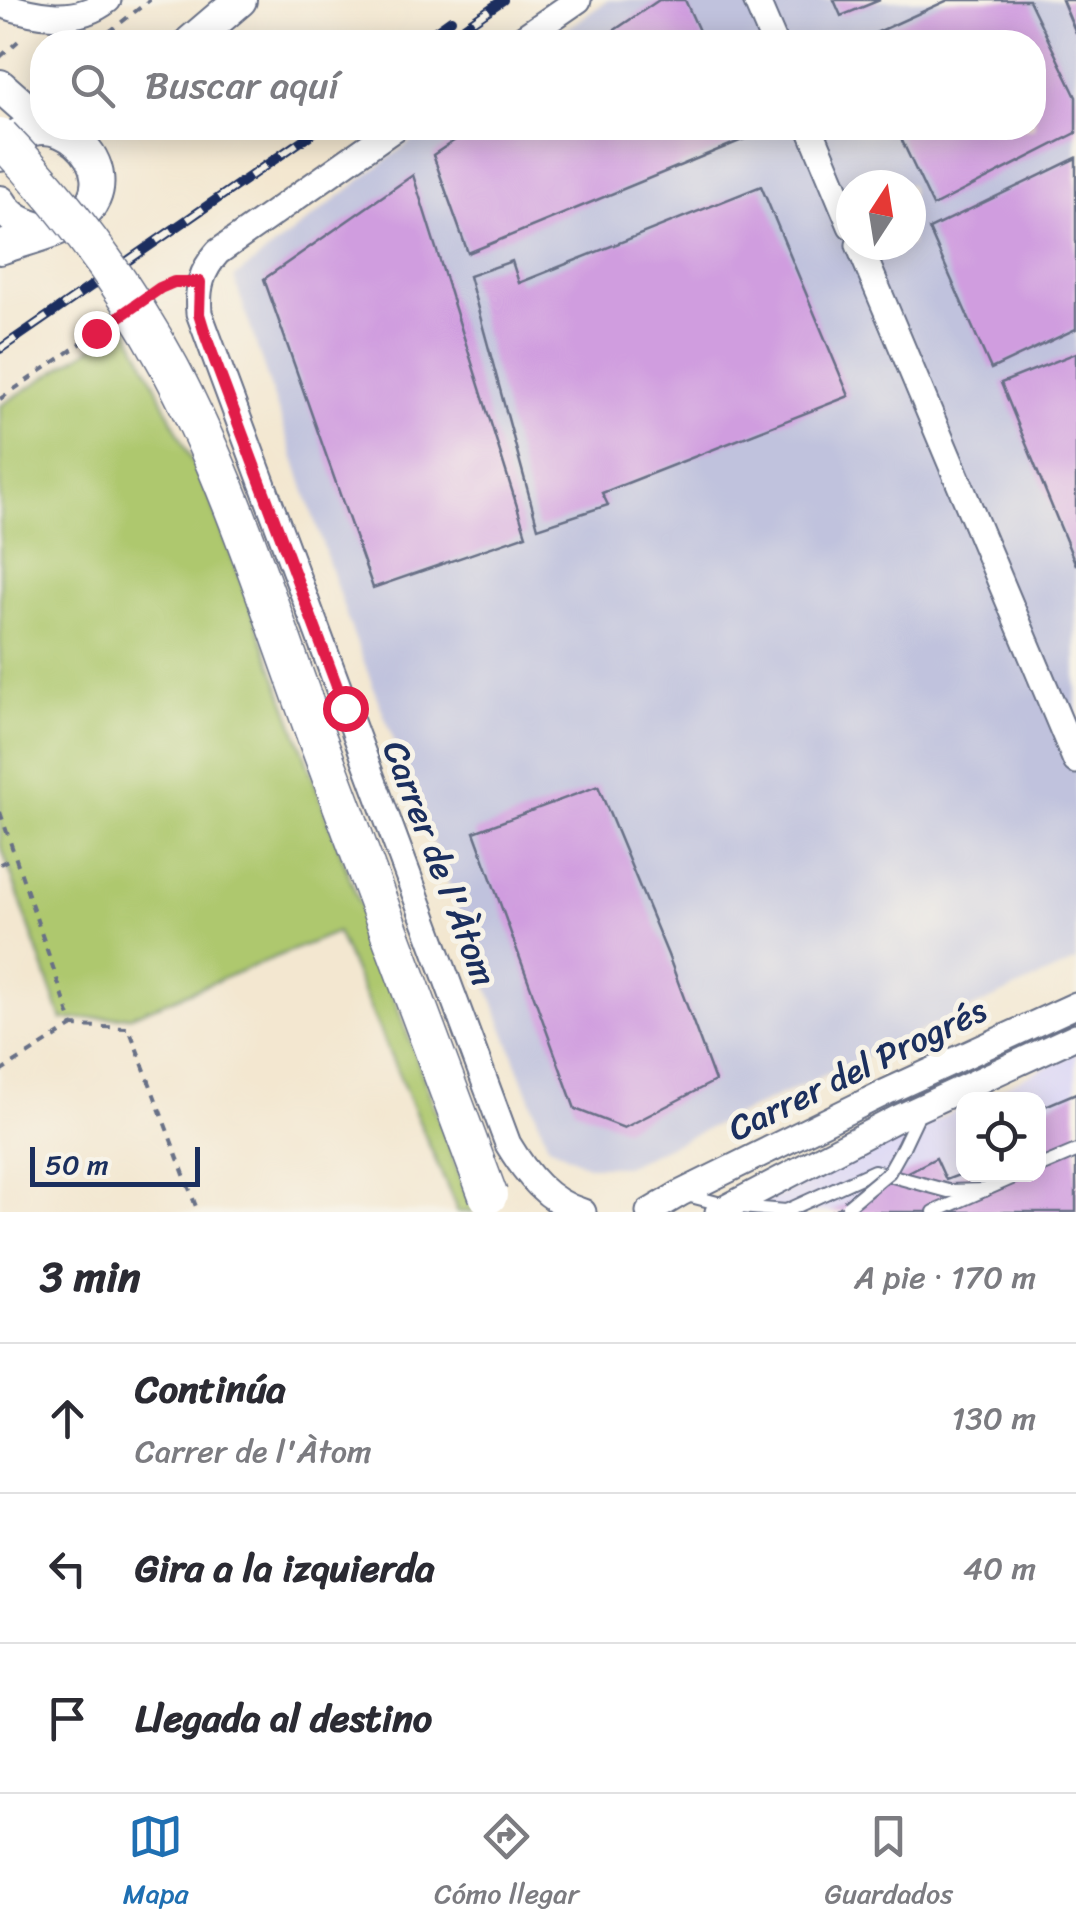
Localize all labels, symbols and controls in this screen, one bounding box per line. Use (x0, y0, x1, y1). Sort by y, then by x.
search box (30, 30, 1046, 140)
text: Buscar aquí (145, 52, 339, 119)
icon: search (65, 58, 120, 113)
north arrow (836, 170, 926, 260)
route end (74, 311, 120, 357)
route start (323, 686, 369, 732)
street label: Carrer de l'Àtom (365, 731, 515, 995)
street label: Carrer del Progrés (717, 979, 998, 1159)
map controls (956, 1092, 1046, 1182)
button: locate (956, 1092, 1046, 1182)
text: 50 m (45, 1140, 109, 1189)
scale bar (30, 1142, 200, 1186)
text: 3 min (40, 1240, 140, 1314)
text: A pie · 170 m (854, 1249, 1036, 1306)
text: Continúa (135, 1356, 286, 1423)
text: 130 m (952, 1390, 1036, 1447)
icon: ahead (40, 1391, 95, 1446)
text: Carrer de l'Àtom (135, 1423, 372, 1480)
text: Gira a la izquierda (135, 1535, 435, 1602)
text: 40 m (963, 1540, 1036, 1597)
icon: left (40, 1541, 95, 1596)
text: Llegada al destino (135, 1685, 432, 1752)
icon: arrive (40, 1691, 95, 1746)
tab: Mapa (123, 1809, 189, 1918)
tab: Cómo llegar (434, 1809, 579, 1918)
tab: Guardados (825, 1809, 953, 1918)

